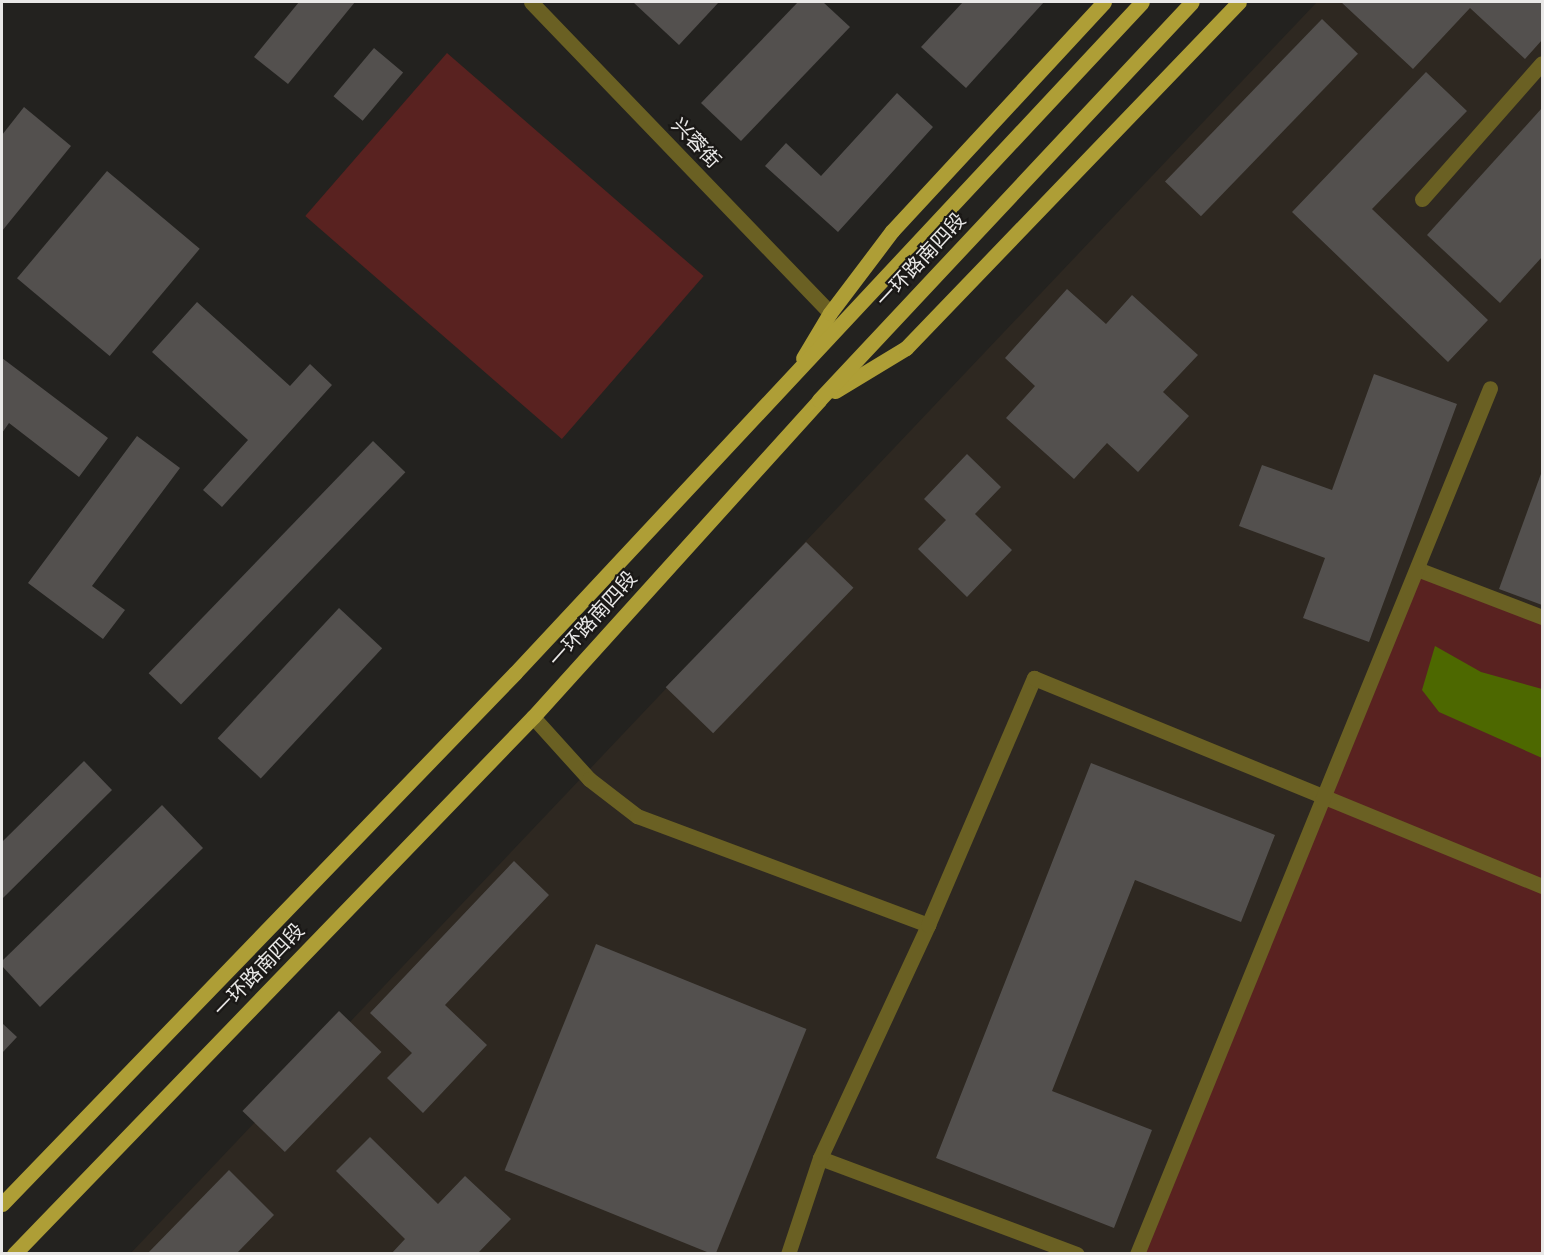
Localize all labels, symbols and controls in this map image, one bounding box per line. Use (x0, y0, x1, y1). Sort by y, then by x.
street label: 兴蓉街 (667, 113, 725, 173)
street label: 一环路南四段 (871, 208, 971, 312)
street label: 一环路南四段 (544, 566, 642, 672)
street label: 一环路南四段 (209, 919, 309, 1021)

